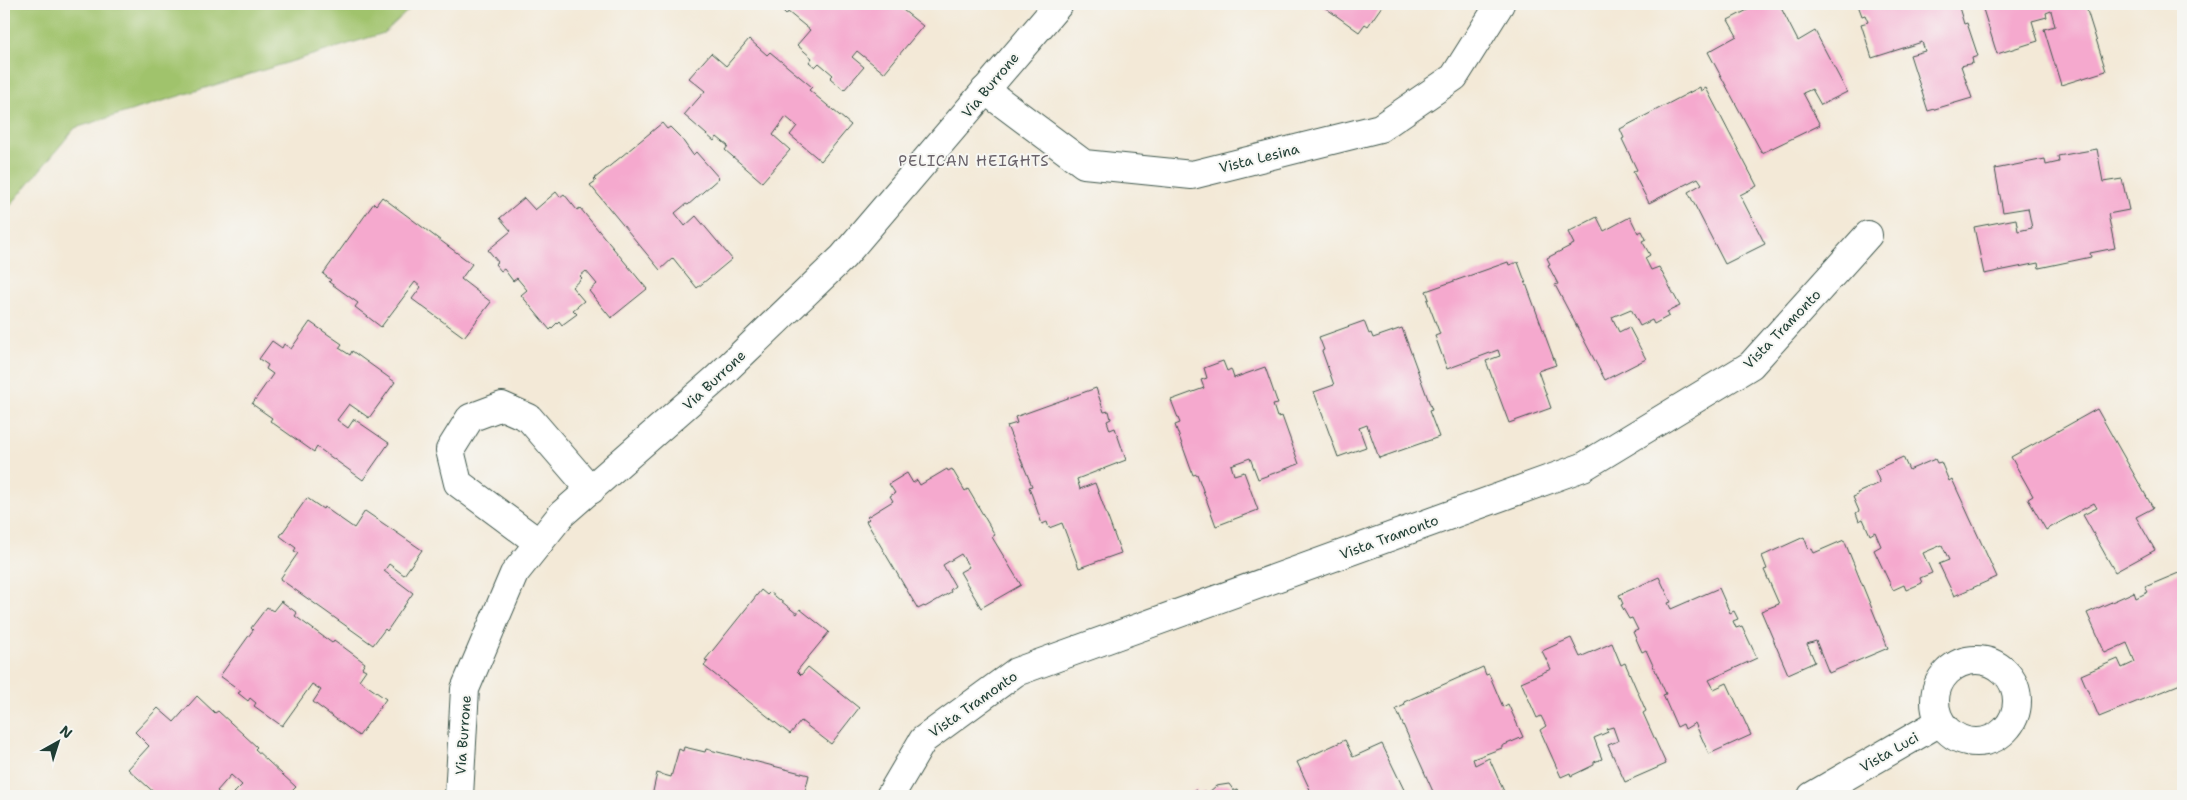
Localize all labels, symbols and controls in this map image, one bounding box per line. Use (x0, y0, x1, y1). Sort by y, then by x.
street label: Via Burrone (957, 49, 1023, 121)
street label: Vista Lesina (1217, 139, 1301, 177)
district label: PELICAN HEIGHTS (898, 151, 1050, 171)
street label: Vista Tramonto (1739, 285, 1825, 373)
street label: Via Burrone (679, 346, 749, 414)
street label: Vista Tramonto (1337, 511, 1441, 563)
street label: Vista Tramonto (925, 667, 1021, 741)
street label: Via Burrone (451, 694, 475, 775)
north arrow (32, 718, 82, 768)
text: N (56, 721, 76, 742)
street label: Vista Luci (1856, 728, 1922, 776)

